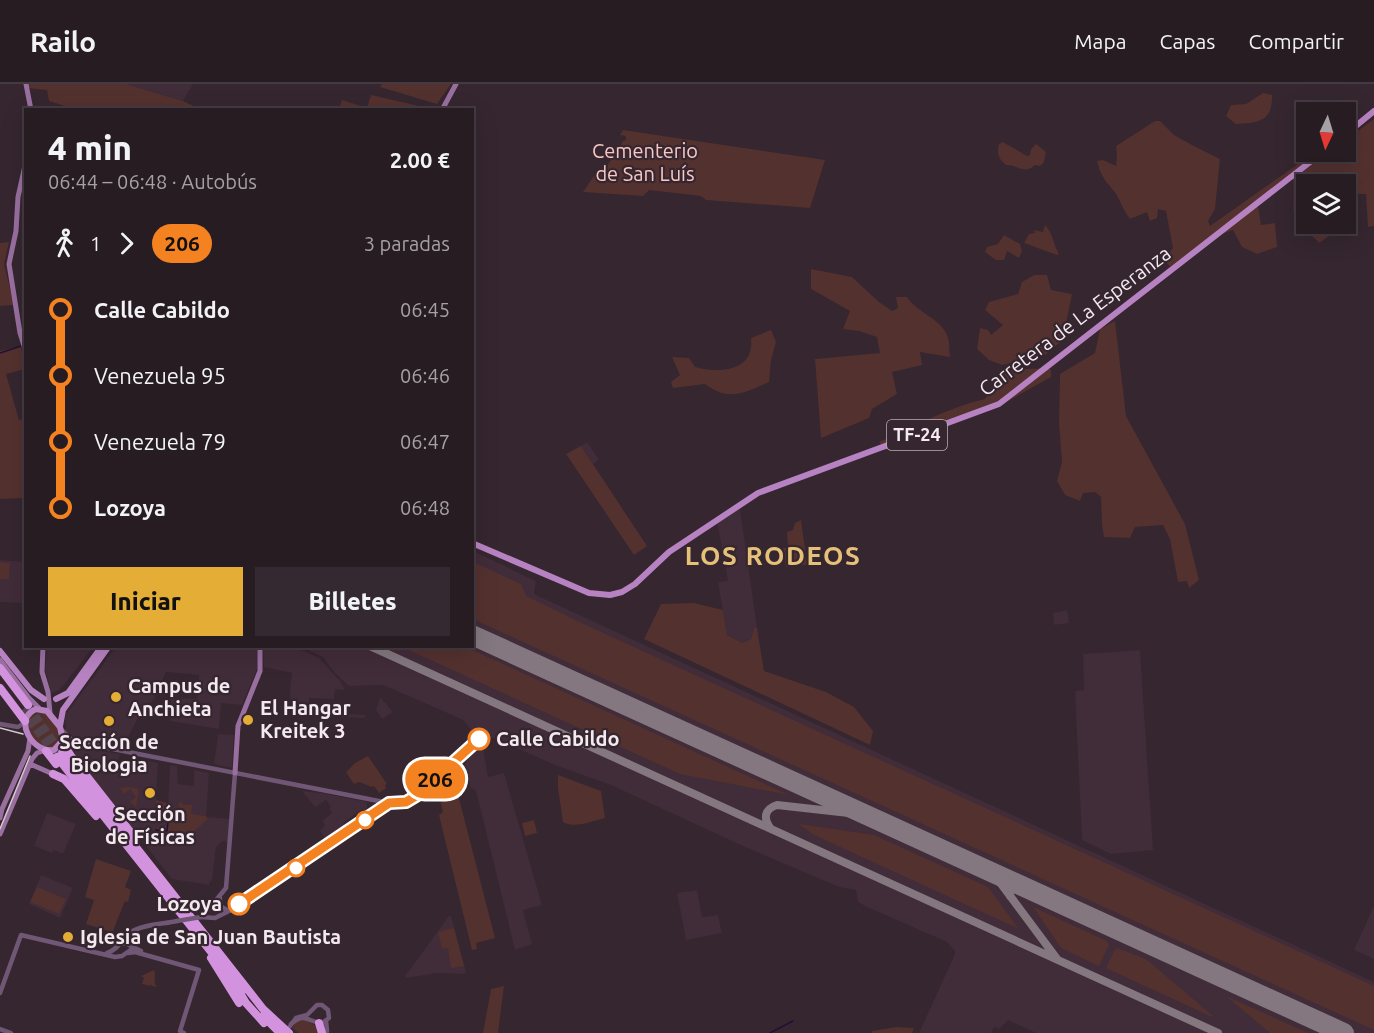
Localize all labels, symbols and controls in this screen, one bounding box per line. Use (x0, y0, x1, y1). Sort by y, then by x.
text: Railo (30, 26, 96, 57)
text: Mapa (1074, 29, 1126, 53)
text: Capas (1159, 29, 1215, 53)
text: Compartir (1248, 29, 1344, 53)
north arrow (1296, 102, 1356, 162)
map controls (1296, 102, 1356, 234)
text: 4 min (48, 129, 132, 166)
park label: Cementerio de San Luís (592, 139, 698, 185)
text: 2.00 € (390, 147, 450, 172)
text: 06:44 – 06:48 · Autobús (48, 170, 257, 193)
button: layers (1296, 174, 1356, 234)
icon: walk (48, 227, 81, 260)
icon: forward (110, 227, 143, 260)
text: 206 (164, 231, 200, 255)
text: 1 (90, 232, 101, 255)
text: 3 paradas (364, 232, 450, 255)
street label: Carretera de La Esperanza (974, 241, 1175, 400)
text: Calle Cabildo (94, 297, 230, 322)
text: 06:45 (400, 298, 450, 321)
text: Venezuela 95 (94, 363, 226, 388)
text: 06:46 (400, 364, 450, 387)
road number: TF-24 (887, 420, 947, 450)
text: Venezuela 79 (94, 429, 226, 454)
text: 06:47 (400, 430, 450, 453)
text: Lozoya (94, 495, 166, 520)
text: 06:48 (400, 496, 450, 519)
district label: LOS RODEOS (685, 541, 861, 570)
button: Iniciar (48, 567, 243, 636)
button: Billetes (255, 567, 450, 636)
place label: Campus de Anchieta (128, 674, 230, 720)
marker: Campus de Anchieta (109, 690, 123, 704)
place label: El Hangar Kreitek 3 (260, 696, 351, 742)
marker: El Hangar Kreitek 3 (241, 713, 255, 727)
marker: Sección de Biologia (102, 714, 116, 728)
place label: Calle Cabildo (496, 727, 620, 750)
marker: Calle Cabildo (468, 728, 490, 750)
place label: Sección de Biologia (59, 730, 159, 776)
line badge: 206 (400, 760, 470, 798)
text: 206 (417, 767, 453, 791)
marker: Sección de Físicas (143, 786, 157, 800)
place label: Sección de Físicas (105, 802, 195, 848)
unlabelled marker (356, 811, 374, 829)
unlabelled marker (287, 859, 305, 877)
place label: Lozoya (156, 892, 222, 915)
marker: Lozoya (228, 893, 250, 915)
place label: Iglesia de San Juan Bautista (80, 925, 341, 948)
marker: Iglesia de San Juan Bautista (61, 930, 75, 944)

